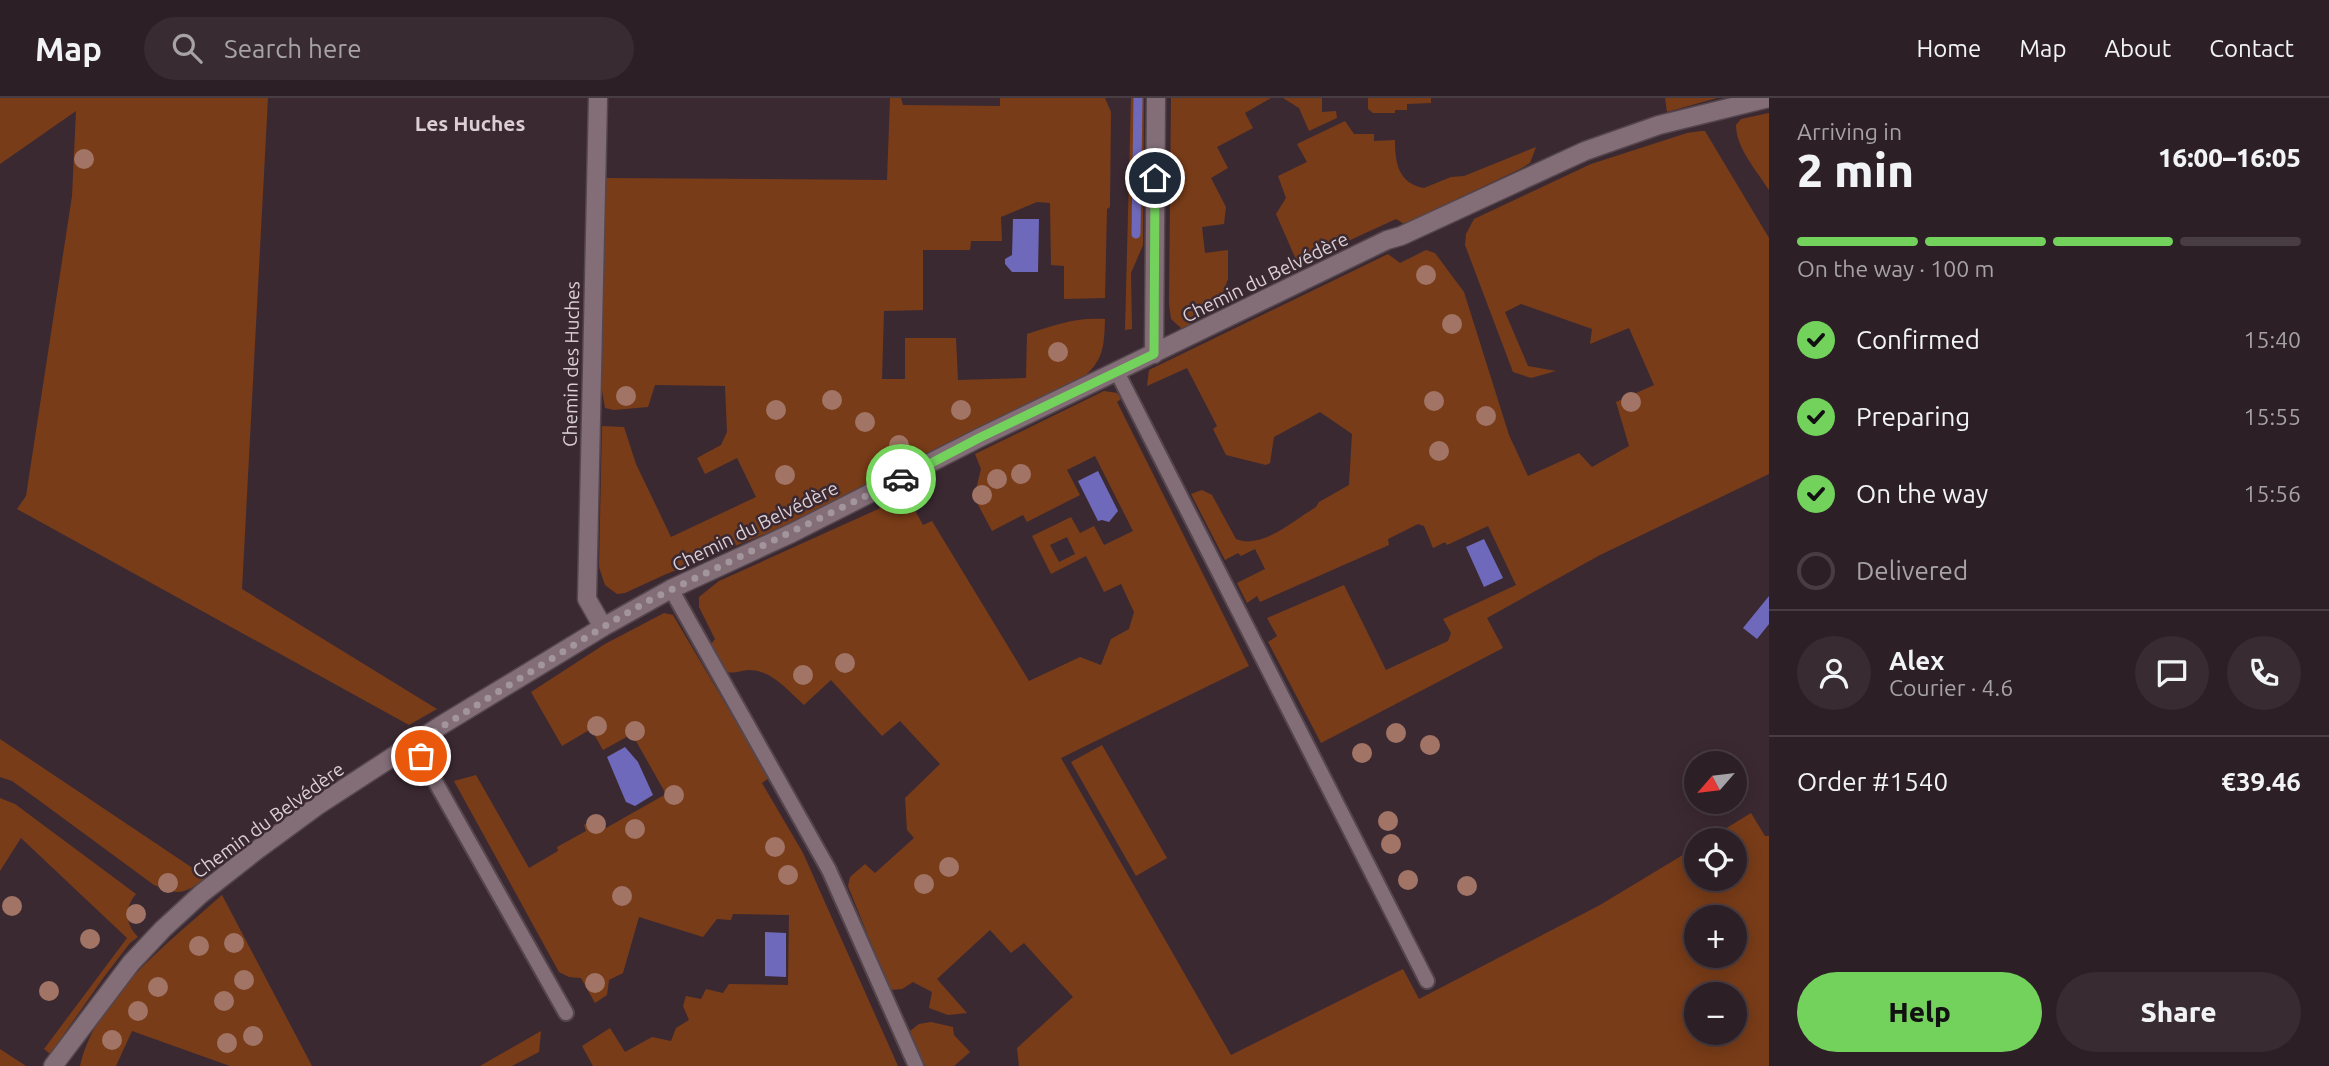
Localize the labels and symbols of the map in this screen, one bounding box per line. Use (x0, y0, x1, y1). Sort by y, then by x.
district label: Les Huches (415, 111, 525, 135)
pin (1125, 148, 1185, 208)
street label: Chemin du Belvédère (1178, 227, 1352, 327)
street label: Chemin des Huches (559, 281, 583, 447)
courier (866, 444, 936, 514)
street label: Chemin du Belvédère (668, 476, 842, 576)
pin (391, 726, 451, 786)
north arrow (1684, 751, 1746, 814)
street label: Chemin du Belvédère (188, 758, 348, 882)

